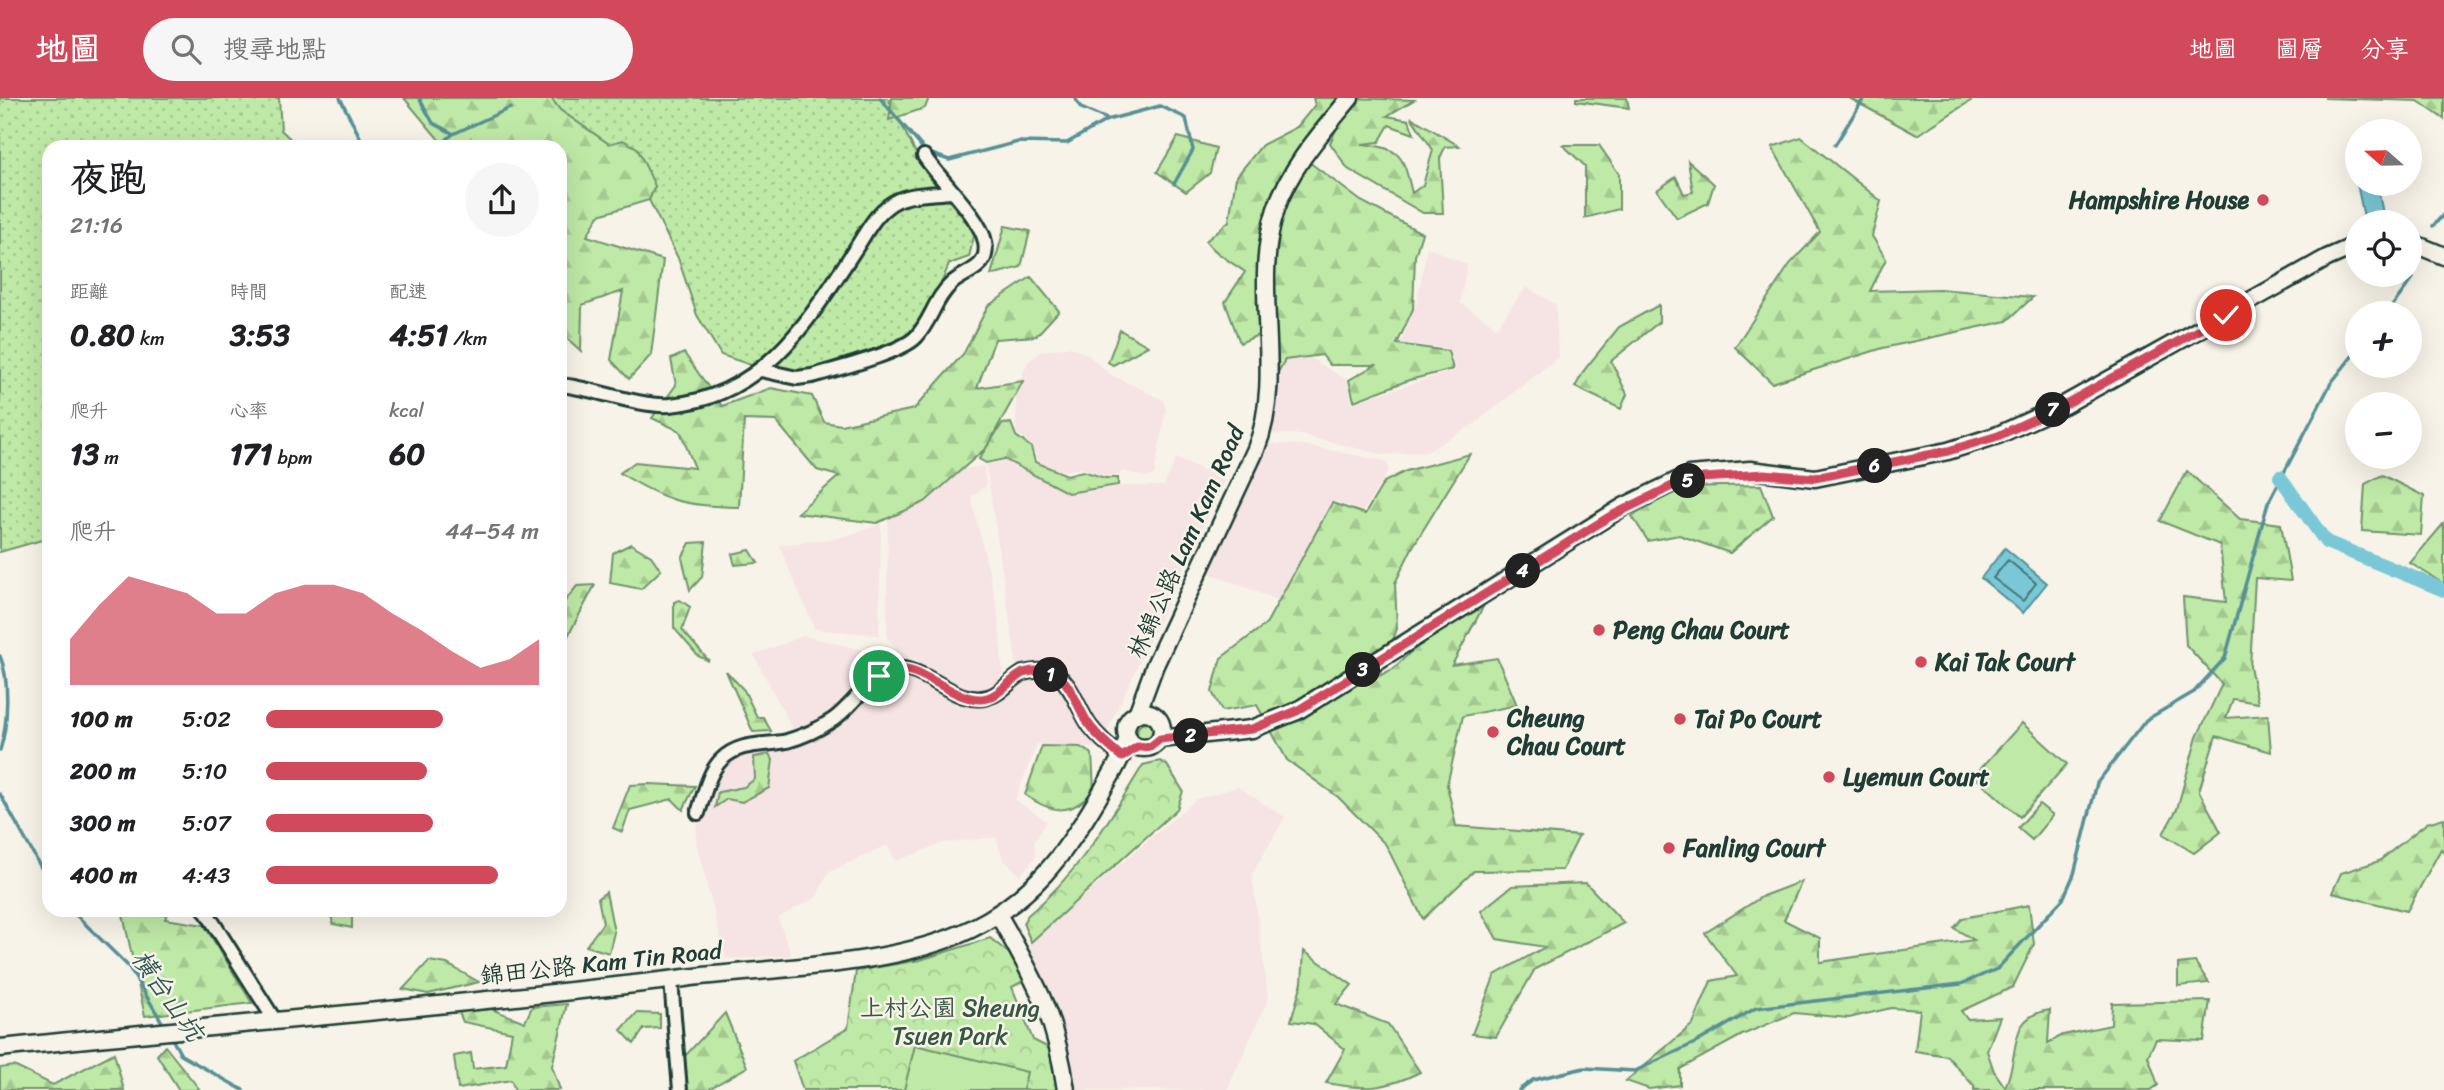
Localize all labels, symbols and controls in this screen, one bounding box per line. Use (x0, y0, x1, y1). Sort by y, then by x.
search box (143, 18, 633, 81)
text: 地圖 (35, 20, 101, 78)
text: 搜尋地點 (223, 26, 327, 72)
text: 地圖 (2189, 28, 2237, 70)
text: 圖層 (2275, 28, 2323, 70)
text: 分享 (2361, 28, 2409, 70)
icon: search (167, 30, 205, 68)
north arrow (2345, 119, 2422, 196)
map controls (2345, 119, 2422, 469)
text: 夜跑 (70, 145, 146, 212)
button: share (465, 163, 539, 237)
place label: Hampshire House (2069, 179, 2249, 221)
marker: Hampshire House (2255, 192, 2271, 208)
text: 21:16 (70, 205, 123, 246)
button: locate (2345, 210, 2422, 287)
text: 距離 (70, 275, 108, 308)
text: 時間 (230, 275, 268, 308)
text: 配速 (389, 275, 427, 308)
pin (2196, 285, 2256, 345)
icon: check (2207, 296, 2245, 334)
button: + (2345, 301, 2422, 378)
text: 0.80 (70, 308, 135, 362)
text: 3:53 (230, 308, 290, 362)
text: 4:51 (389, 308, 448, 362)
text: km (135, 322, 165, 355)
text: /km (448, 322, 487, 355)
pin: 7 (2036, 392, 2070, 428)
button: − (2345, 392, 2422, 469)
text: 7 (2047, 393, 2058, 426)
text: 爬升 (70, 394, 108, 427)
text: 心率 (230, 394, 268, 427)
text: kcal (389, 394, 424, 427)
street label: 林錦公路 Lam Kam Road (1116, 417, 1257, 666)
text: 13 (70, 427, 99, 481)
text: 171 (230, 427, 273, 481)
text: 60 (389, 427, 425, 481)
text: m (99, 441, 119, 474)
text: bpm (273, 441, 313, 474)
pin: 6 (1857, 448, 1892, 484)
text: 6 (1869, 449, 1880, 482)
pin: 5 (1670, 464, 1706, 498)
text: 5 (1682, 464, 1693, 497)
text: 爬升 (70, 511, 116, 552)
text: 44–54 m (445, 511, 539, 552)
pin: 4 (1506, 554, 1540, 588)
text: 4 (1517, 554, 1528, 587)
place label: Peng Chau Court (1613, 609, 1790, 651)
marker: Peng Chau Court (1591, 622, 1607, 638)
place label: Kai Tak Court (1934, 641, 2076, 683)
pin (849, 646, 909, 706)
pin: 3 (1346, 652, 1380, 688)
text: 3 (1357, 653, 1368, 686)
marker: Kai Tak Court (1913, 654, 1929, 670)
icon: arrive (860, 657, 898, 695)
pin: 1 (1034, 658, 1068, 692)
text: 1 (1046, 658, 1055, 691)
place label: Cheung Chau Court (1506, 697, 1626, 767)
place label: Tai Po Court (1694, 698, 1823, 740)
text: 100 m (70, 699, 133, 740)
text: 5:02 (182, 699, 231, 740)
marker: Tai Po Court (1672, 711, 1688, 727)
pin: 2 (1174, 718, 1208, 754)
text: 2 (1185, 719, 1196, 752)
marker: Cheung Chau Court (1485, 724, 1501, 740)
text: 200 m (70, 751, 136, 792)
text: 5:10 (182, 751, 227, 792)
place label: Lyemun Court (1843, 756, 1990, 798)
marker: Lyemun Court (1821, 769, 1837, 785)
text: 300 m (70, 803, 135, 844)
text: 5:07 (182, 803, 231, 844)
place label: Fanling Court (1682, 827, 1826, 869)
marker: Fanling Court (1661, 840, 1677, 856)
text: 400 m (70, 855, 137, 896)
text: 4:43 (182, 855, 230, 896)
street label: 錦田公路 Kam Tin Road (478, 929, 725, 997)
water label: 橫台山坑 (119, 939, 218, 1053)
park label: 上村公園 Sheung Tsuen Park (860, 987, 1040, 1057)

